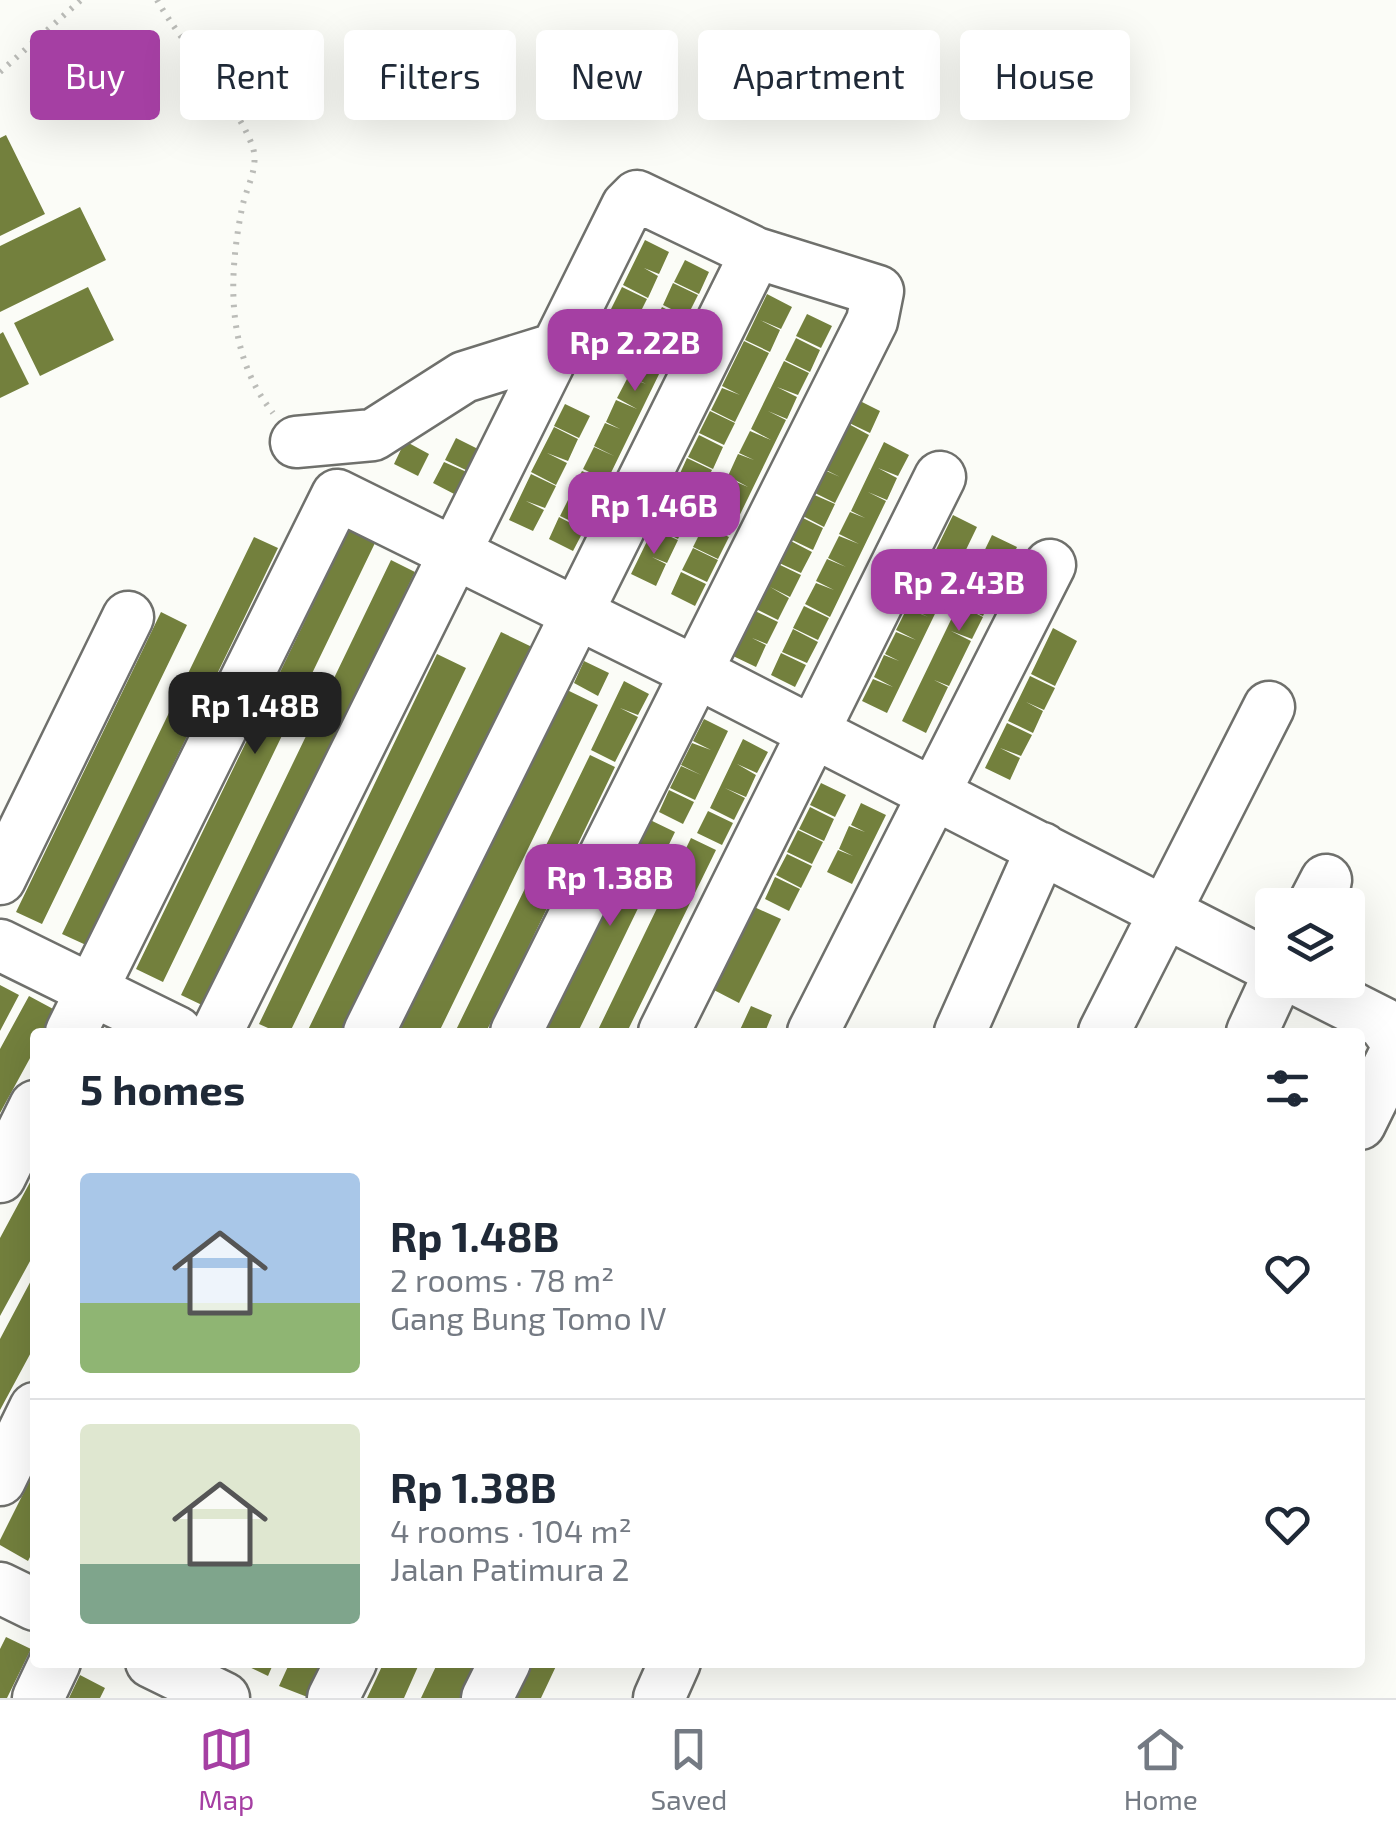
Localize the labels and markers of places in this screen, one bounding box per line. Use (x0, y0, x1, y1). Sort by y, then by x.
pin: Rp 2.22B (532, 309, 738, 394)
pin: Rp 1.46B (551, 472, 757, 557)
pin: Rp 2.43B (856, 549, 1062, 634)
pin: Rp 1.48B (152, 672, 358, 757)
pin: Rp 1.38B (507, 844, 713, 929)

